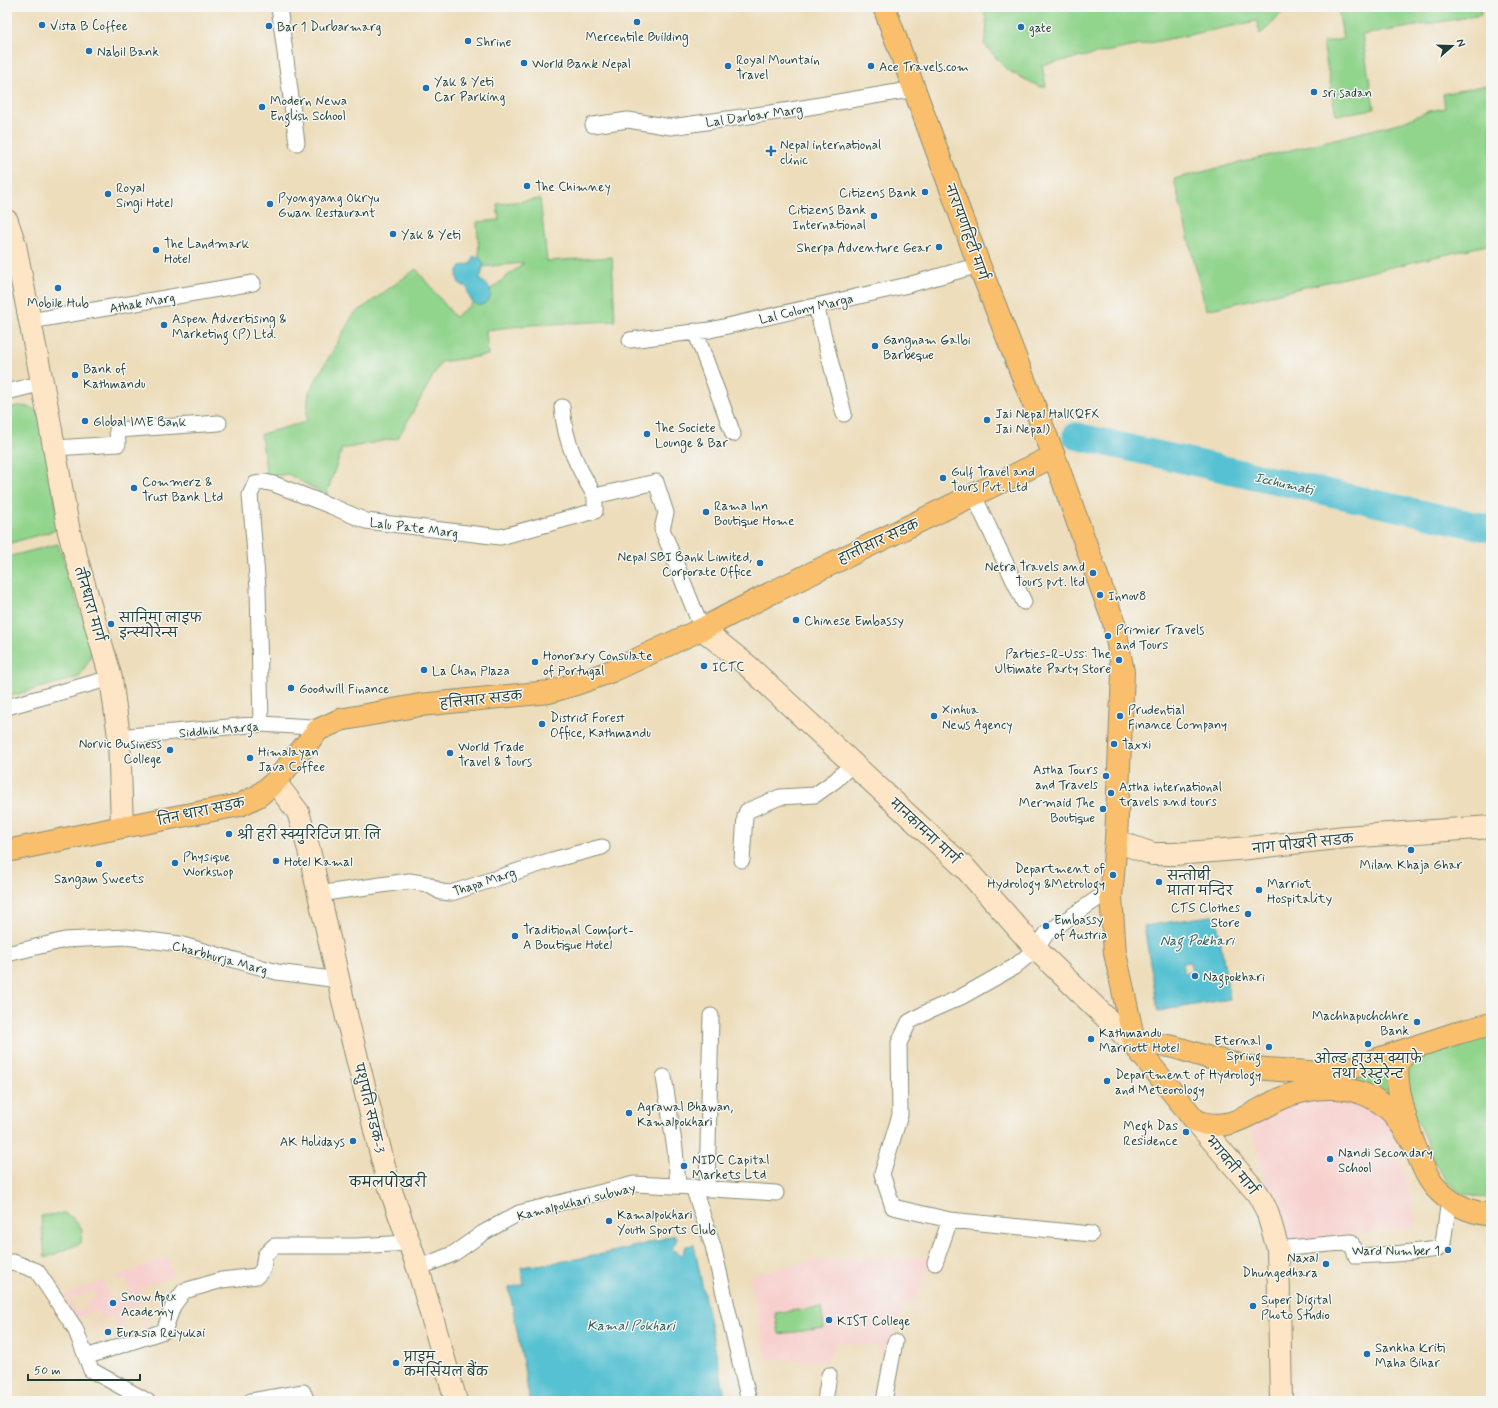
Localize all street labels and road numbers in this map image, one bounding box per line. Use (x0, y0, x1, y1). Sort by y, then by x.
street label: Lal Darbar Marg (705, 101, 804, 133)
street label: नारायणहिटी मार्ग (940, 180, 994, 284)
street label: Athak Marg (108, 289, 176, 318)
street label: Lal Colony Marga (758, 290, 855, 330)
street label: हात्तीसार सडक (834, 513, 923, 569)
street label: Lalu Pate Marg (369, 515, 459, 542)
street label: तीनधारा मार्ग (70, 564, 111, 645)
street label: हत्तिसार सडक (438, 685, 525, 713)
street label: Siddhik Marga (178, 718, 260, 744)
street label: तिन धारा सडक (155, 792, 248, 830)
street label: मानकामना मार्ग (885, 793, 965, 869)
street label: नाग पोखरी सडक (1251, 828, 1356, 858)
street label: Thapa Marg (451, 864, 519, 902)
street label: Charbhurja Marg (170, 938, 269, 979)
street label: पशुपति सडक-3 (349, 1060, 391, 1155)
street label: भगवती मार्ग (1200, 1130, 1264, 1200)
street label: Kamalpokhari subway (515, 1179, 638, 1225)

